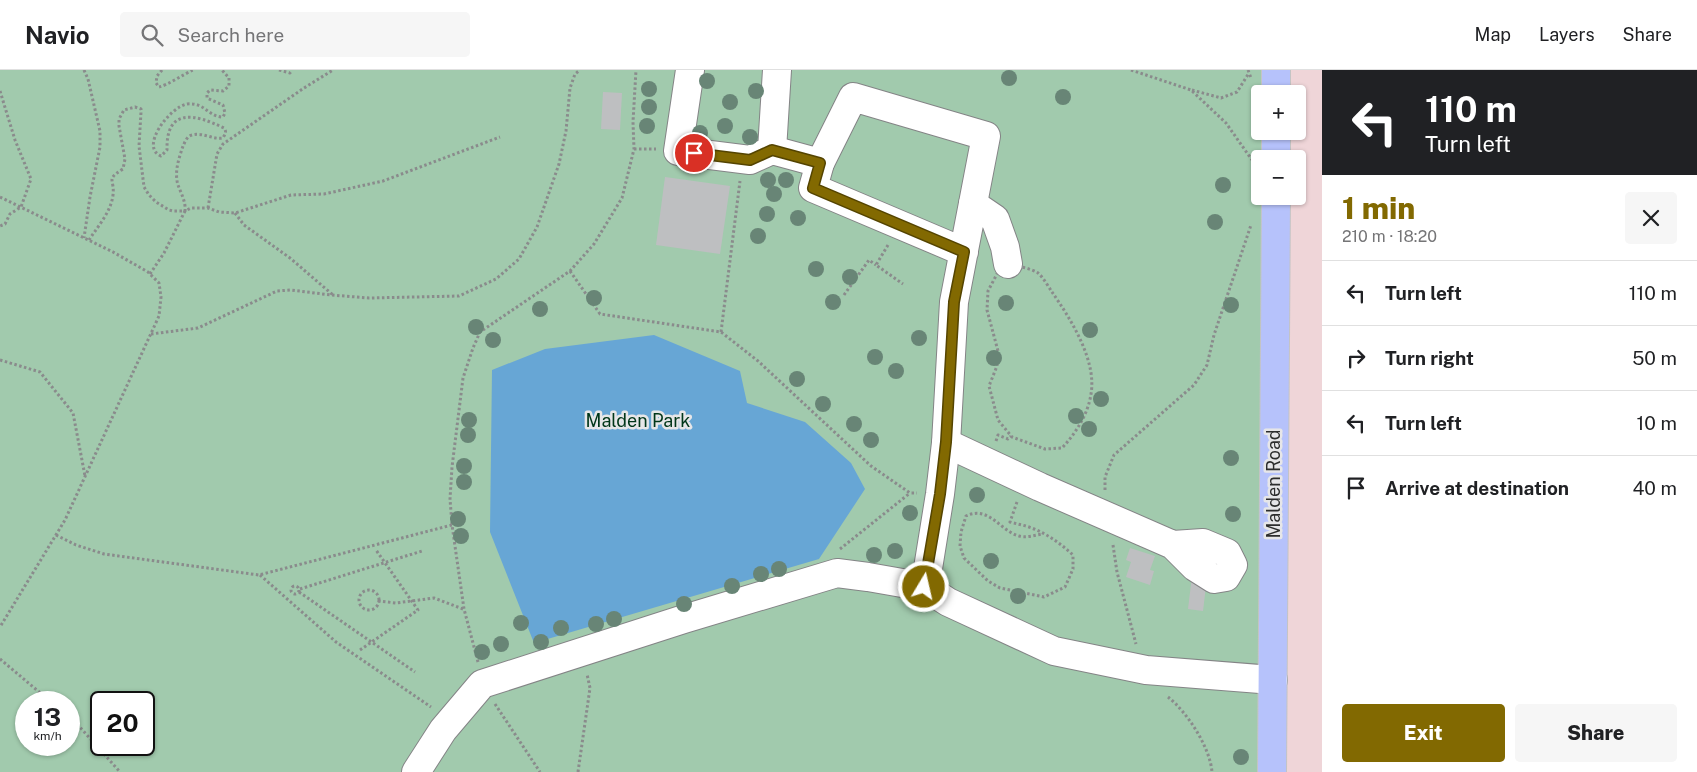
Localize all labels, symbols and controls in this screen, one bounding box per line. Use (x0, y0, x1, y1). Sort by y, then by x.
search box (120, 12, 470, 57)
text: Navio (25, 21, 90, 49)
icon: search (138, 21, 166, 49)
text: Search here (178, 24, 284, 46)
text: Map (1475, 24, 1511, 45)
text: Layers (1539, 24, 1595, 45)
text: Share (1623, 24, 1672, 45)
map controls (1251, 85, 1306, 205)
button: + (1251, 85, 1306, 140)
text: 110 m (1425, 89, 1517, 130)
icon: left (1342, 90, 1407, 155)
text: Turn left (1425, 131, 1511, 157)
pin (673, 132, 715, 174)
icon: arrive (680, 139, 708, 167)
button: − (1251, 150, 1306, 205)
text: 1 min (1342, 190, 1415, 226)
button: close (1625, 192, 1677, 244)
text: 210 m · 18:20 (1342, 227, 1437, 246)
icon: left (1342, 279, 1370, 307)
text: Turn left (1385, 282, 1462, 304)
text: 110 m (1629, 282, 1677, 304)
icon: right (1342, 344, 1370, 372)
text: Turn right (1385, 347, 1474, 369)
text: 50 m (1632, 347, 1677, 369)
icon: left (1342, 409, 1370, 437)
park label: Malden Park (586, 410, 690, 431)
text: Turn left (1385, 412, 1462, 434)
text: 10 m (1637, 412, 1677, 434)
street label: Malden Road (1263, 429, 1284, 539)
icon: arrive (1342, 474, 1370, 502)
text: Arrive at destination (1385, 477, 1569, 499)
text: 40 m (1632, 477, 1677, 499)
position arrow (897, 560, 949, 612)
speed limit sign: 20 (90, 691, 155, 756)
text: 13 (34, 702, 61, 732)
button: Exit (1342, 704, 1505, 762)
button: Share (1515, 704, 1677, 762)
text: km/h (33, 729, 62, 743)

